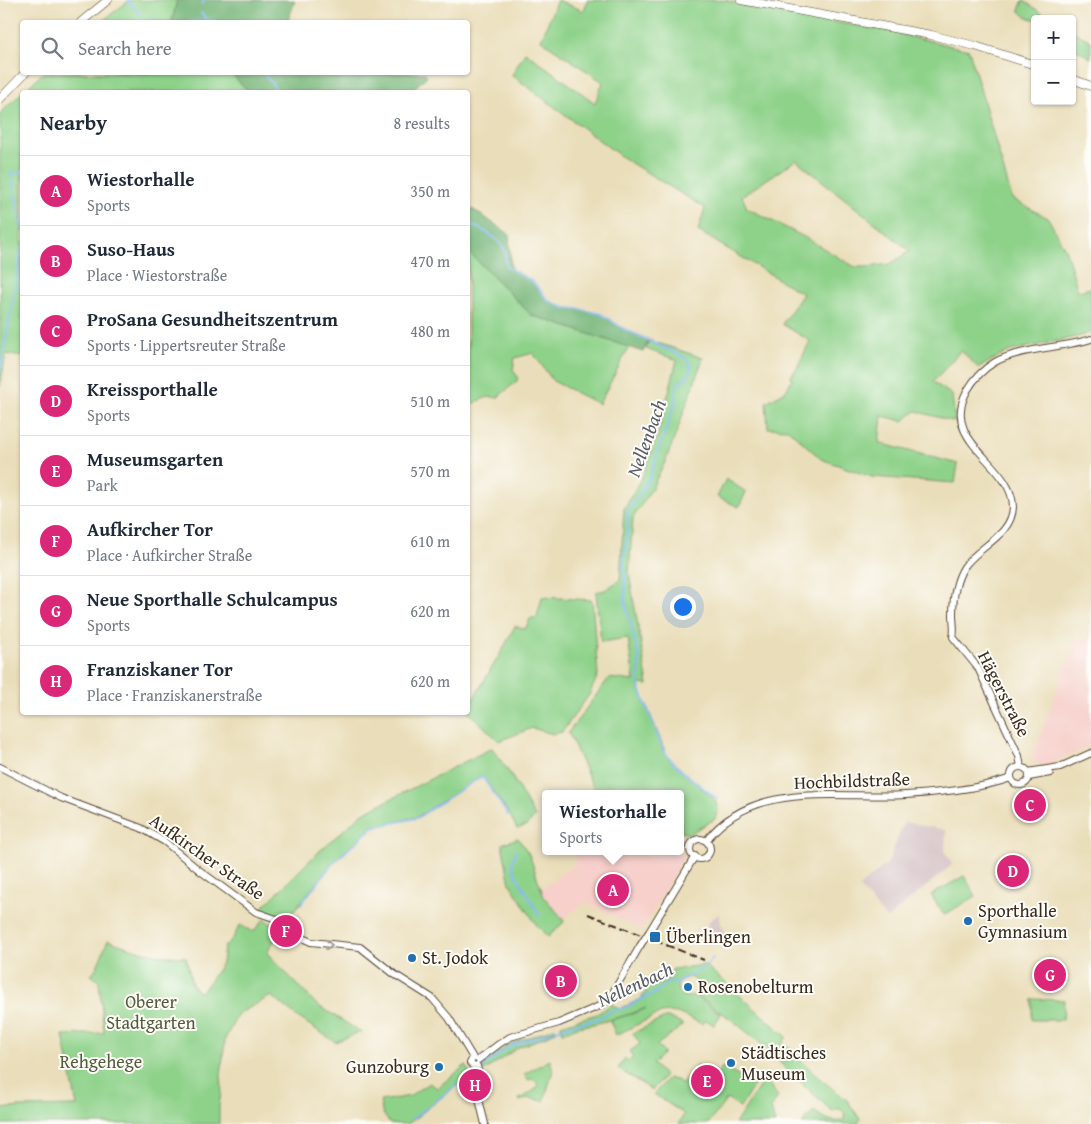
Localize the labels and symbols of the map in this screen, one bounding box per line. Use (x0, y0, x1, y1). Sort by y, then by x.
water label: Nellenbach (619, 395, 673, 482)
your location (670, 594, 696, 620)
street label: Hägerstraße (971, 646, 1038, 742)
street label: Hochbildstraße (793, 765, 911, 796)
pin: C (1014, 786, 1046, 824)
street label: Aufkircher Straße (144, 807, 270, 906)
pin: D (997, 852, 1029, 890)
pin: A (597, 871, 629, 909)
place label: Sporthalle Gymnasium (978, 897, 1068, 945)
pin: F (270, 912, 302, 950)
marker: Sporthalle Gymnasium (962, 915, 974, 927)
place label: Überlingen (666, 923, 751, 950)
marker: Überlingen (648, 930, 662, 944)
one-way arrow (325, 939, 333, 950)
place label: St. Jodok (422, 944, 489, 971)
marker: St. Jodok (406, 952, 418, 964)
water label: Nellenbach (592, 954, 678, 1014)
pin: G (1034, 956, 1066, 994)
pin: B (545, 962, 577, 1000)
place label: Rosenobelturm (698, 973, 814, 1000)
marker: Rosenobelturm (682, 981, 694, 993)
park label: Oberer Stadtgarten (106, 988, 196, 1036)
place label: Städtisches Museum (741, 1039, 826, 1087)
park label: Rehgehege (60, 1048, 142, 1075)
place label: Gunzoburg (346, 1053, 429, 1080)
marker: Städtisches Museum (725, 1057, 737, 1069)
marker: Gunzoburg (433, 1061, 445, 1073)
pin: E (691, 1062, 723, 1100)
pin: H (459, 1066, 491, 1104)

